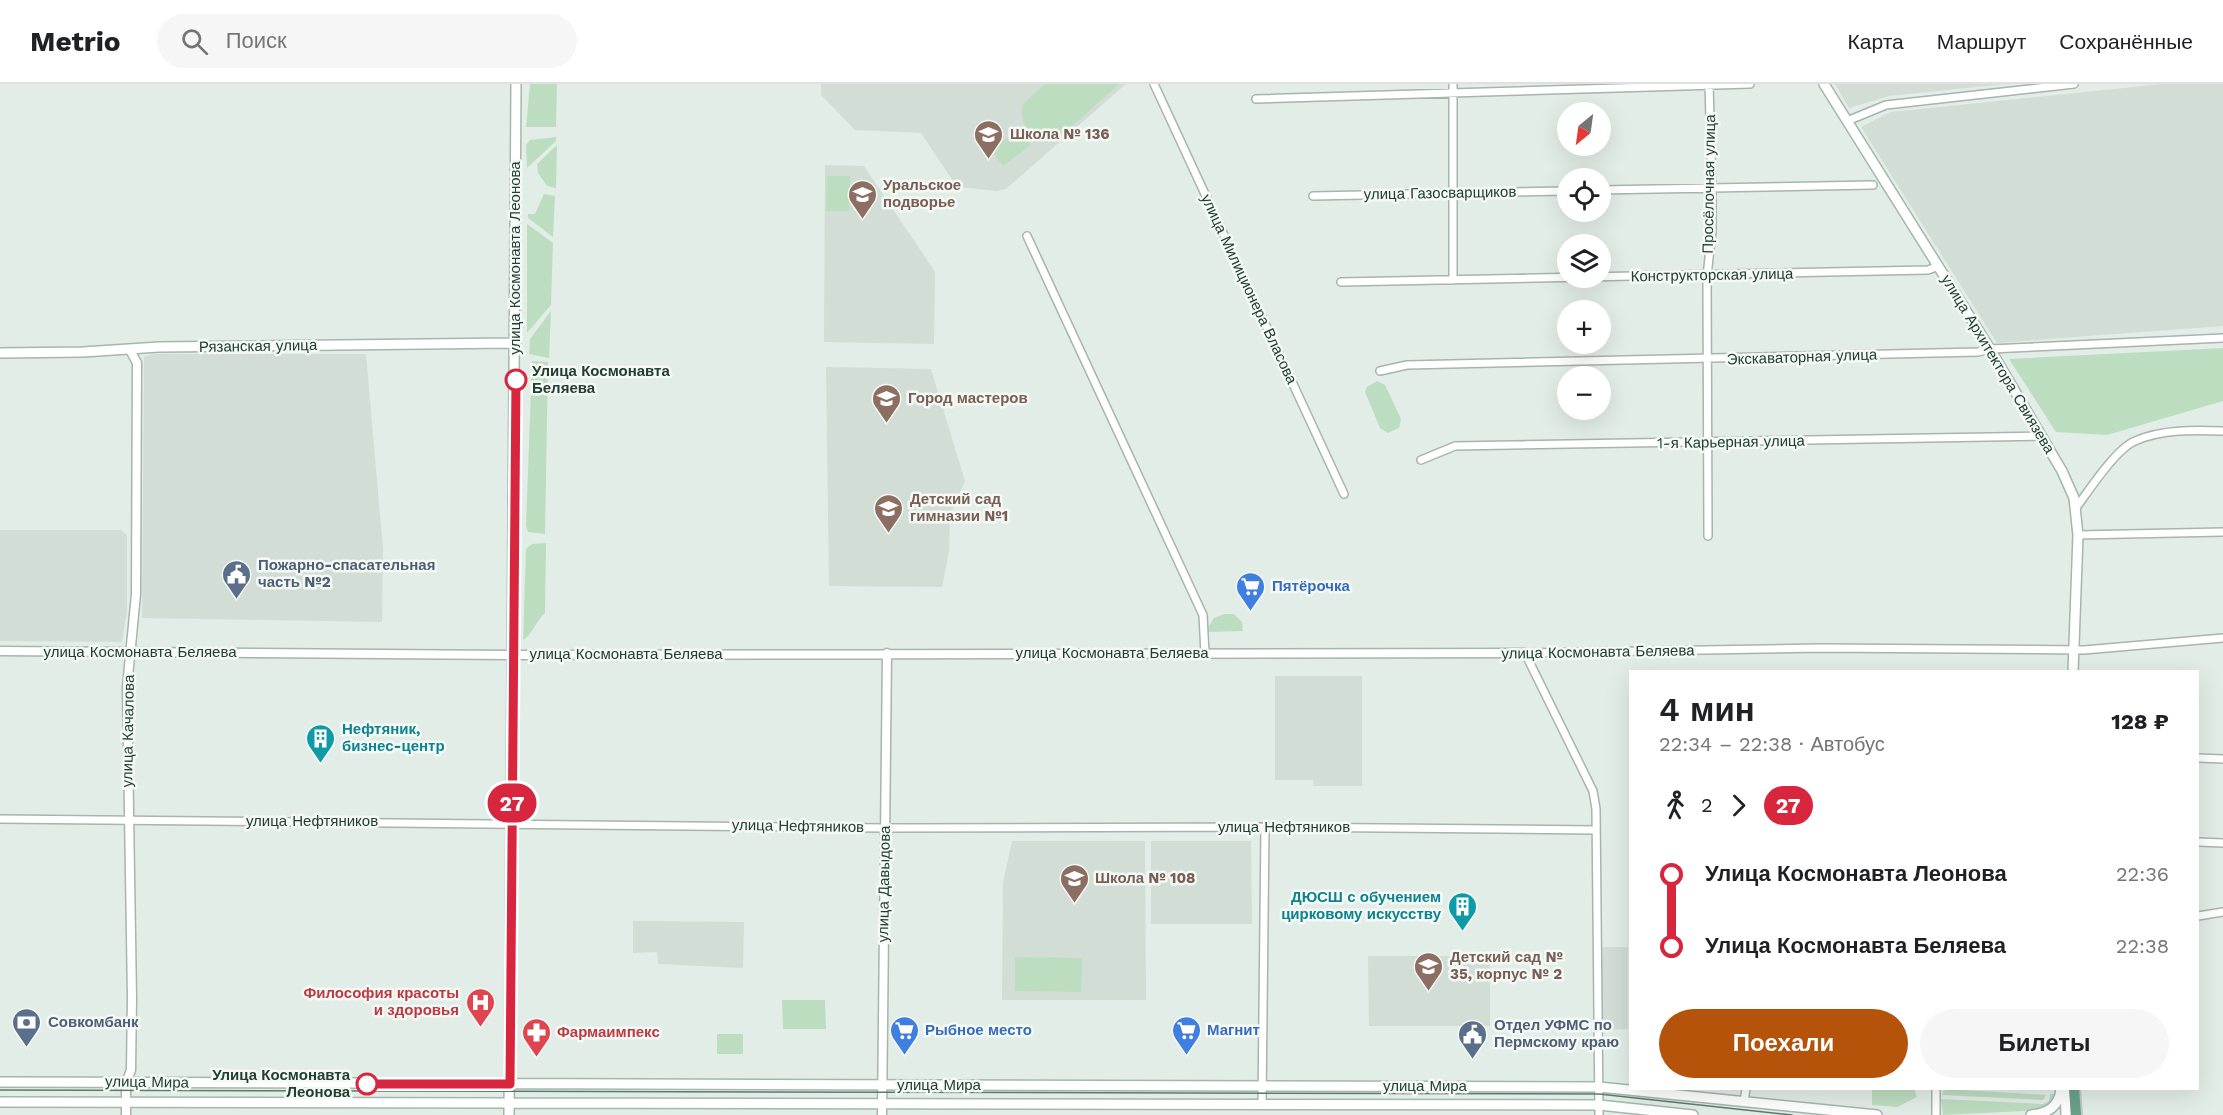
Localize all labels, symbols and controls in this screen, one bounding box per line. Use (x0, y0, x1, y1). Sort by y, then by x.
search box (157, 14, 577, 68)
text: Metrio (30, 25, 121, 58)
icon: search (178, 25, 211, 58)
text: Поиск (226, 28, 287, 53)
text: Карта (1848, 29, 1904, 54)
text: Маршрут (1937, 29, 2026, 54)
text: Сохранённые (2059, 29, 2193, 54)
north arrow (1557, 102, 1611, 156)
map controls (1557, 102, 1611, 420)
street label: Просёлочная улица (1699, 114, 1719, 254)
school or university icon: Школа № 136 (973, 118, 1005, 160)
place label: Школа № 136 (1010, 125, 1110, 143)
street label: улица Космонавта Леонова (506, 161, 524, 355)
button: locate (1557, 168, 1611, 222)
place label: Уральское подворье (883, 176, 961, 211)
school or university icon: Уральское подворье (846, 178, 878, 220)
street label: улица Газосварщиков (1364, 183, 1516, 203)
street label: улица Милиционера Власова (1197, 191, 1301, 387)
button: layers (1557, 234, 1611, 288)
street label: Конструкторская улица (1630, 265, 1794, 285)
street label: улица Архитектора Свиязева (1937, 271, 2059, 457)
button: + (1557, 300, 1611, 354)
street label: Рязанская улица (199, 336, 318, 356)
street label: Экскаваторная улица (1726, 345, 1878, 369)
place label: Улица Космонавта Беляева (532, 362, 670, 397)
button: − (1557, 366, 1611, 420)
marker: Улица Космонавта Беляева (505, 369, 527, 391)
school or university icon: Город мастеров (871, 382, 903, 424)
place label: Город мастеров (908, 389, 1028, 407)
street label: 1-я Карьерная улица (1657, 432, 1806, 452)
place label: Детский сад гимназии №1 (910, 490, 1008, 525)
school or university icon: Детский сад гимназии №1 (873, 492, 905, 534)
place label: Пожарно-спасательная часть №2 (258, 556, 435, 591)
public building icon: Пожарно-спасательная часть №2 (221, 558, 253, 600)
supermarket icon: Пятёрочка (1235, 570, 1267, 612)
place label: Пятёрочка (1272, 577, 1350, 595)
street label: улица Космонавта Беляева (1501, 641, 1695, 663)
street label: улица Космонавта Беляева (43, 643, 237, 661)
street label: улица Космонавта Беляева (1015, 644, 1209, 662)
street label: улица Космонавта Беляева (529, 645, 723, 663)
street label: улица Качалова (118, 674, 138, 787)
text: 4 мин (1659, 690, 1755, 729)
text: 128 ₽ (2111, 709, 2169, 734)
place label: Нефтяник, бизнес-центр (342, 720, 445, 755)
building icon: Нефтяник, бизнес-центр (305, 722, 337, 764)
text: 22:34 – 22:38 · Автобус (1659, 732, 1885, 756)
line badge: 27 (485, 784, 539, 822)
icon: walk (1659, 789, 1692, 822)
icon: forward (1722, 789, 1755, 822)
text: 27 (500, 791, 524, 816)
text: 2 (1701, 793, 1713, 817)
text: 27 (1776, 793, 1801, 818)
street label: улица Нефтяников (246, 812, 378, 830)
street label: улица Нефтяников (732, 816, 864, 836)
street label: улица Нефтяников (1218, 818, 1350, 836)
street label: улица Давыдова (874, 825, 894, 943)
text: Улица Космонавта Леонова (1705, 861, 2007, 886)
school or university icon: Школа № 108 (1058, 862, 1090, 904)
text: 22:36 (2116, 862, 2169, 886)
place label: Школа № 108 (1095, 869, 1196, 887)
place label: ДЮСШ с обучением цирковому искусству (1281, 888, 1442, 923)
building icon: ДЮСШ с обучением цирковому искусству (1446, 890, 1478, 932)
text: Улица Космонавта Беляева (1705, 933, 2006, 958)
text: 22:38 (2116, 934, 2169, 958)
place label: Детский сад № 35, корпус № 2 (1450, 948, 1563, 983)
school or university icon: Детский сад № 35, корпус № 2 (1413, 950, 1445, 992)
place label: Философия красоты и здоровья (303, 984, 459, 1019)
hospital icon: Философия красоты и здоровья (464, 986, 496, 1028)
bank icon: Совкомбанк (11, 1006, 43, 1048)
button: Поехали (1659, 1009, 1908, 1078)
button: Билеты (1920, 1009, 2169, 1078)
place label: Совкомбанк (48, 1013, 139, 1031)
supermarket icon: Рыбное место (888, 1014, 920, 1056)
supermarket icon: Магнит (1170, 1014, 1202, 1056)
pharmacy icon: Фармаимпекс (520, 1016, 552, 1058)
place label: Отдел УФМС по Пермскому краю (1494, 1016, 1619, 1051)
public building icon: Отдел УФМС по Пермскому краю (1457, 1018, 1489, 1060)
place label: Рыбное место (925, 1021, 1032, 1039)
place label: Магнит (1207, 1021, 1260, 1039)
place label: Фармаимпекс (557, 1023, 660, 1041)
place label: Улица Космонавта Леонова (212, 1066, 351, 1101)
street label: улица Мира (105, 1072, 190, 1092)
marker: Улица Космонавта Леонова (356, 1073, 378, 1095)
street label: улица Мира (897, 1076, 982, 1094)
street label: улица Мира (1383, 1077, 1468, 1095)

